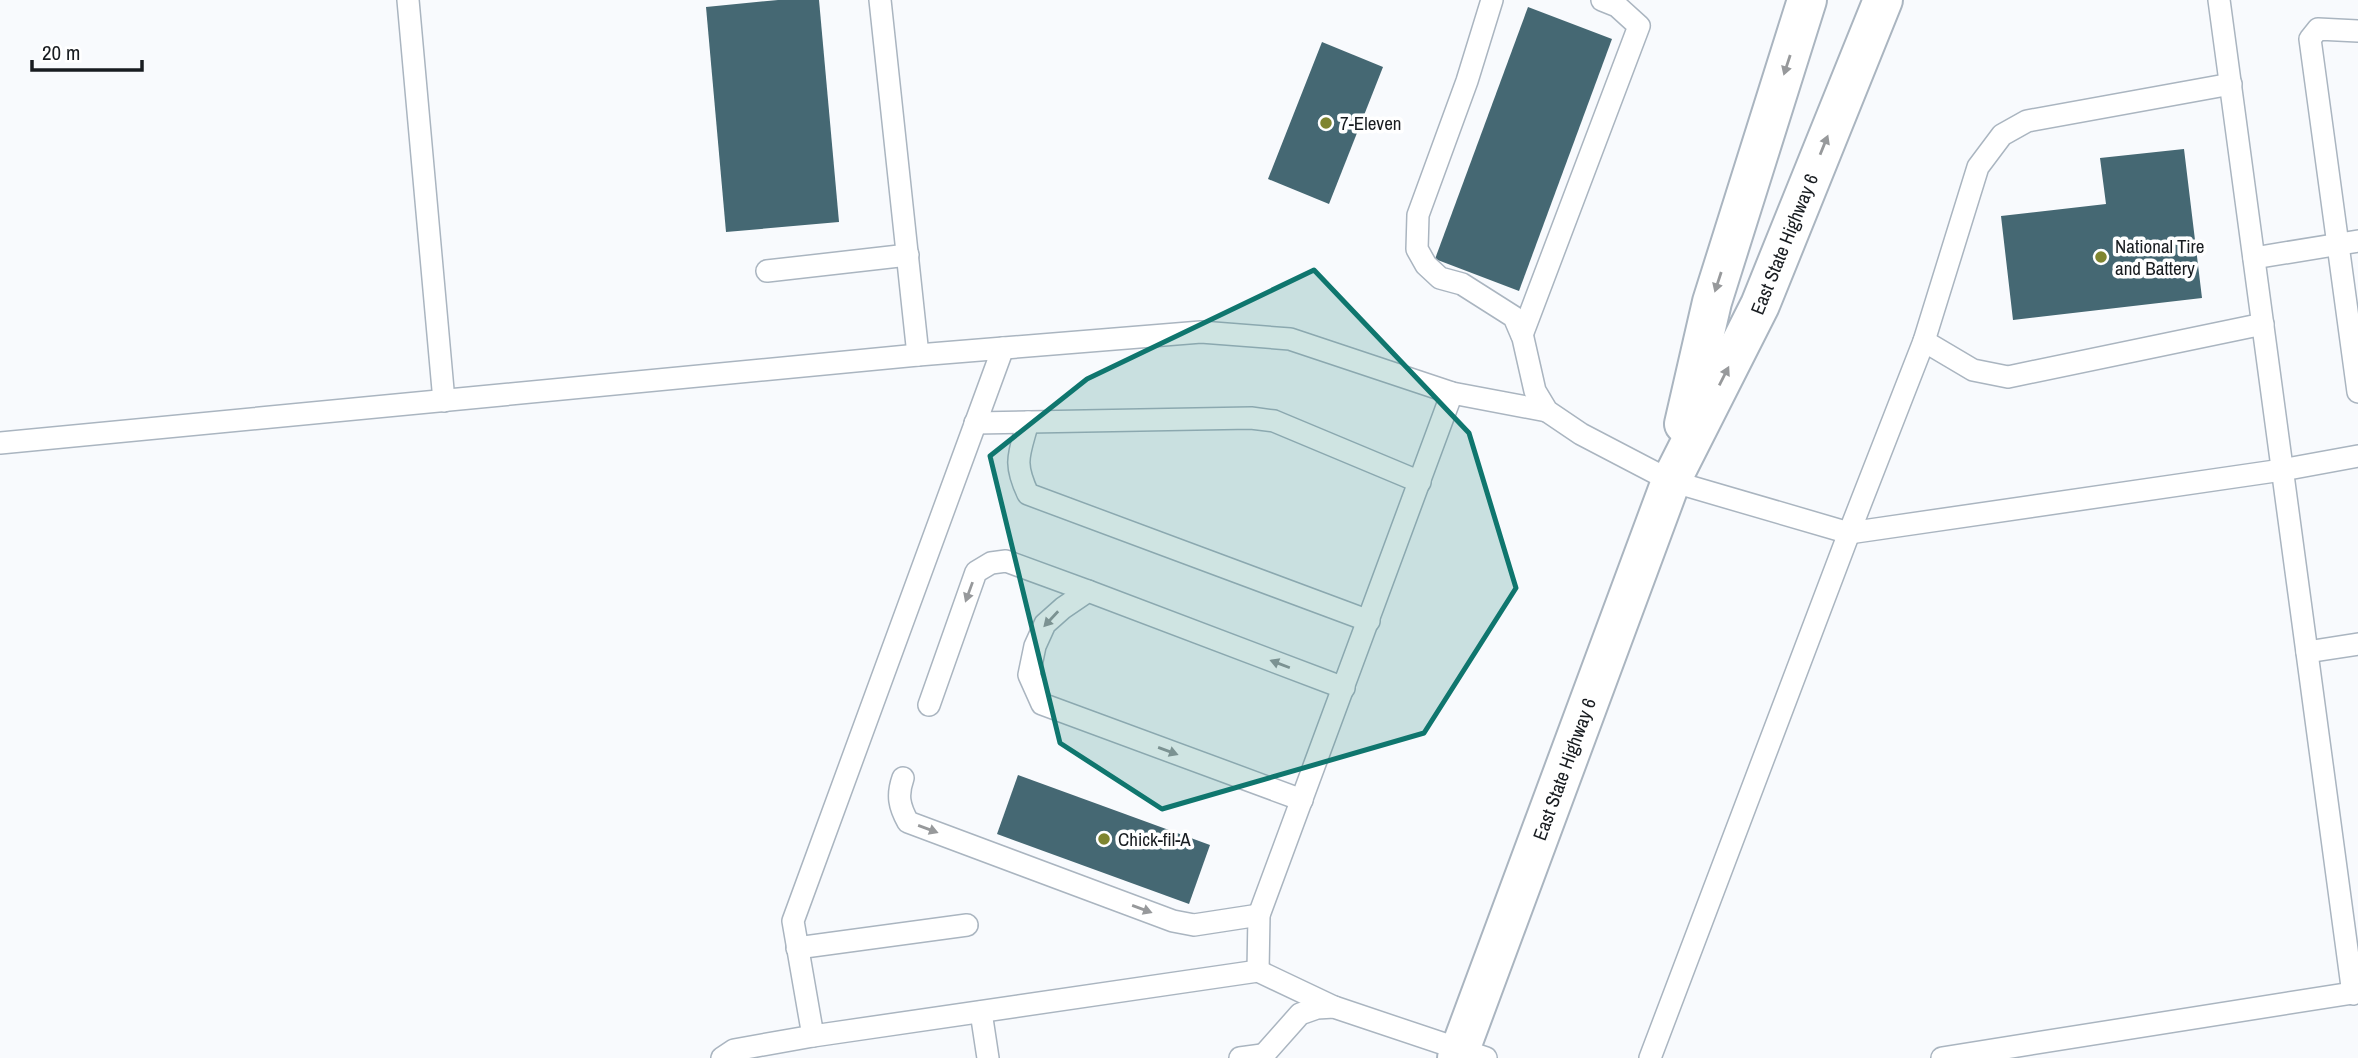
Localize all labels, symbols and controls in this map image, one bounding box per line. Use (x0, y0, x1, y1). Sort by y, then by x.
scale bar (32, 28, 142, 72)
text: 20 m (42, 38, 80, 67)
one-way arrow (1781, 55, 1791, 76)
place label: 7-Eleven (1340, 110, 1401, 136)
marker: 7-Eleven (1318, 115, 1334, 131)
one-way arrow (1819, 134, 1830, 155)
street label: East State Highway 6 (1744, 170, 1824, 318)
place label: National Tire and Battery (2115, 233, 2204, 281)
marker: National Tire and Battery (2093, 249, 2109, 265)
one-way arrow (1712, 272, 1723, 293)
one-way arrow (1719, 366, 1730, 386)
one-way arrow (963, 582, 974, 603)
one-way arrow (1043, 611, 1060, 628)
one-way arrow (1269, 658, 1290, 669)
street label: East State Highway 6 (1526, 694, 1602, 844)
one-way arrow (1158, 745, 1179, 756)
one-way arrow (918, 824, 939, 835)
place label: Chick-fil-A (1118, 826, 1191, 852)
marker: Chick-fil-A (1096, 831, 1112, 847)
one-way arrow (1131, 903, 1152, 914)

